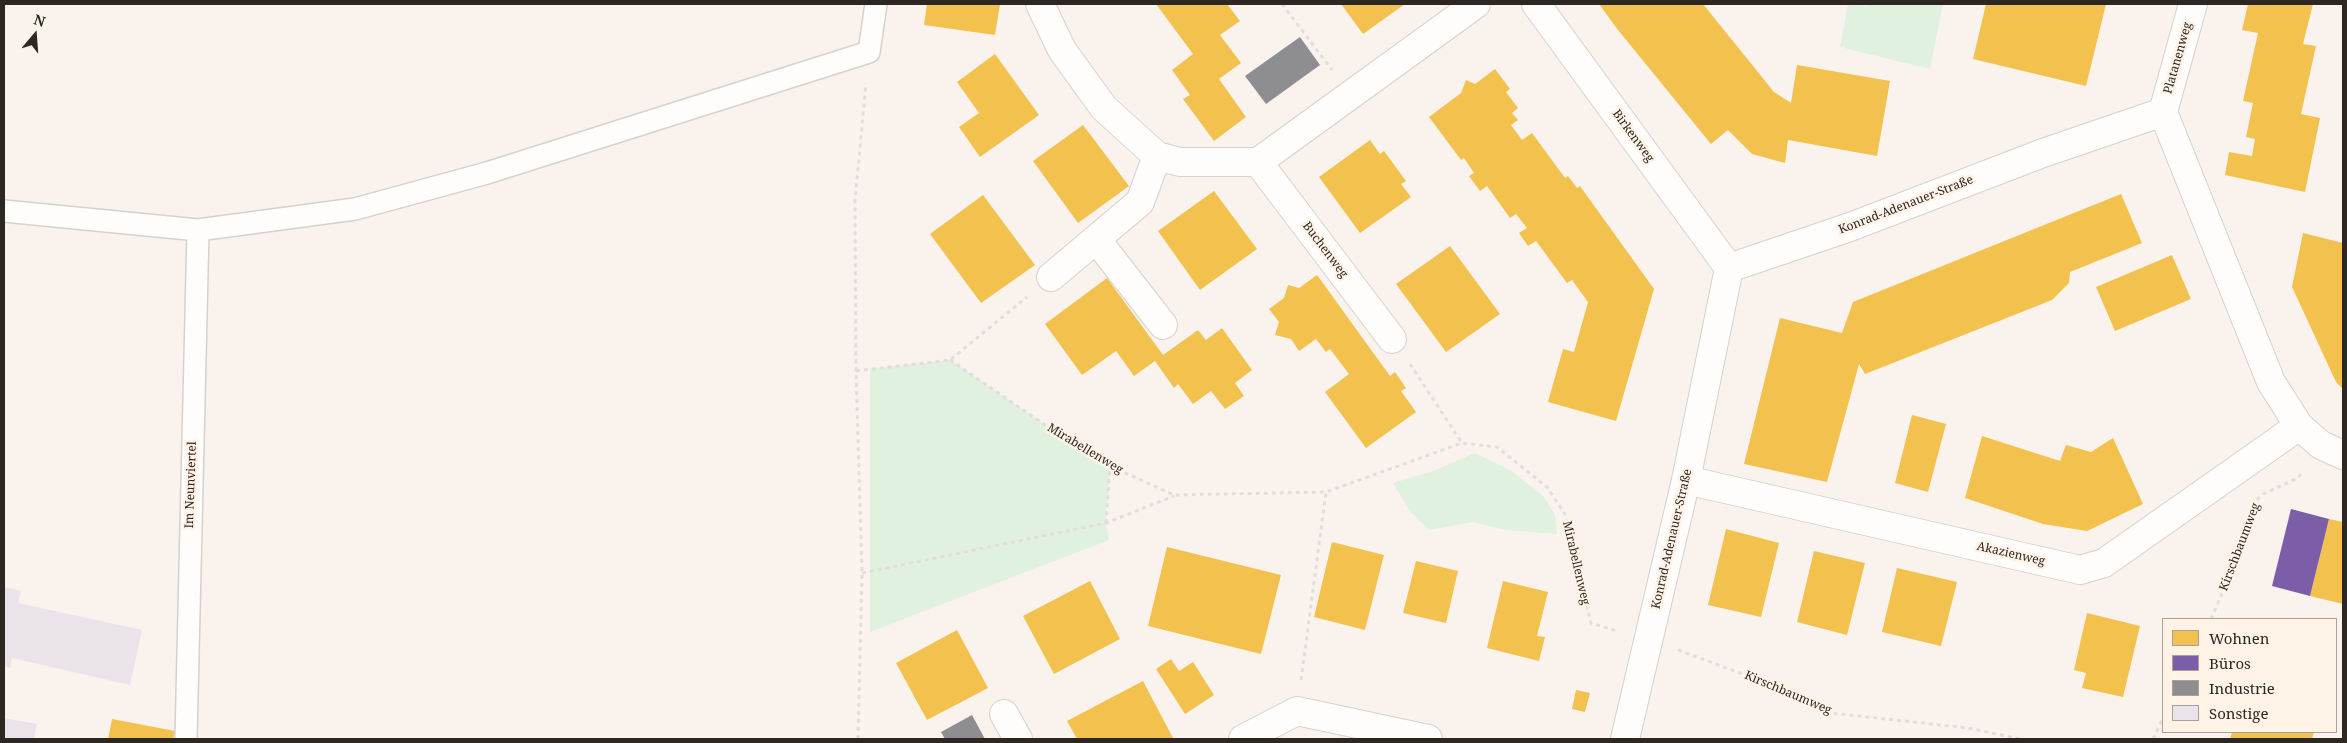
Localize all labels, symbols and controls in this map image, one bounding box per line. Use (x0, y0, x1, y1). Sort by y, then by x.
north arrow (10, 10, 60, 60)
text: N (32, 10, 48, 31)
street label: Platanenweg (2161, 21, 2195, 95)
street label: Birkenweg (1609, 107, 1657, 165)
street label: Konrad-Adenauer-Straße (1837, 173, 1975, 237)
street label: Buchenweg (1299, 219, 1351, 281)
street label: Mirabellenweg (1044, 421, 1126, 477)
street label: Im Neunviertel (182, 441, 200, 529)
street label: Konrad-Adenauer-Straße (1649, 468, 1695, 610)
street label: Kirschbaumweg (2217, 501, 2263, 593)
street label: Mirabellenweg (1559, 520, 1593, 606)
street label: Akazienweg (1975, 539, 2047, 569)
legend (2162, 618, 2337, 733)
text: Wohnen (2209, 628, 2269, 648)
text: Büros (2209, 653, 2251, 673)
street label: Kirschbaumweg (1742, 668, 1834, 718)
text: Industrie (2209, 678, 2275, 698)
text: Sonstige (2209, 703, 2268, 723)

